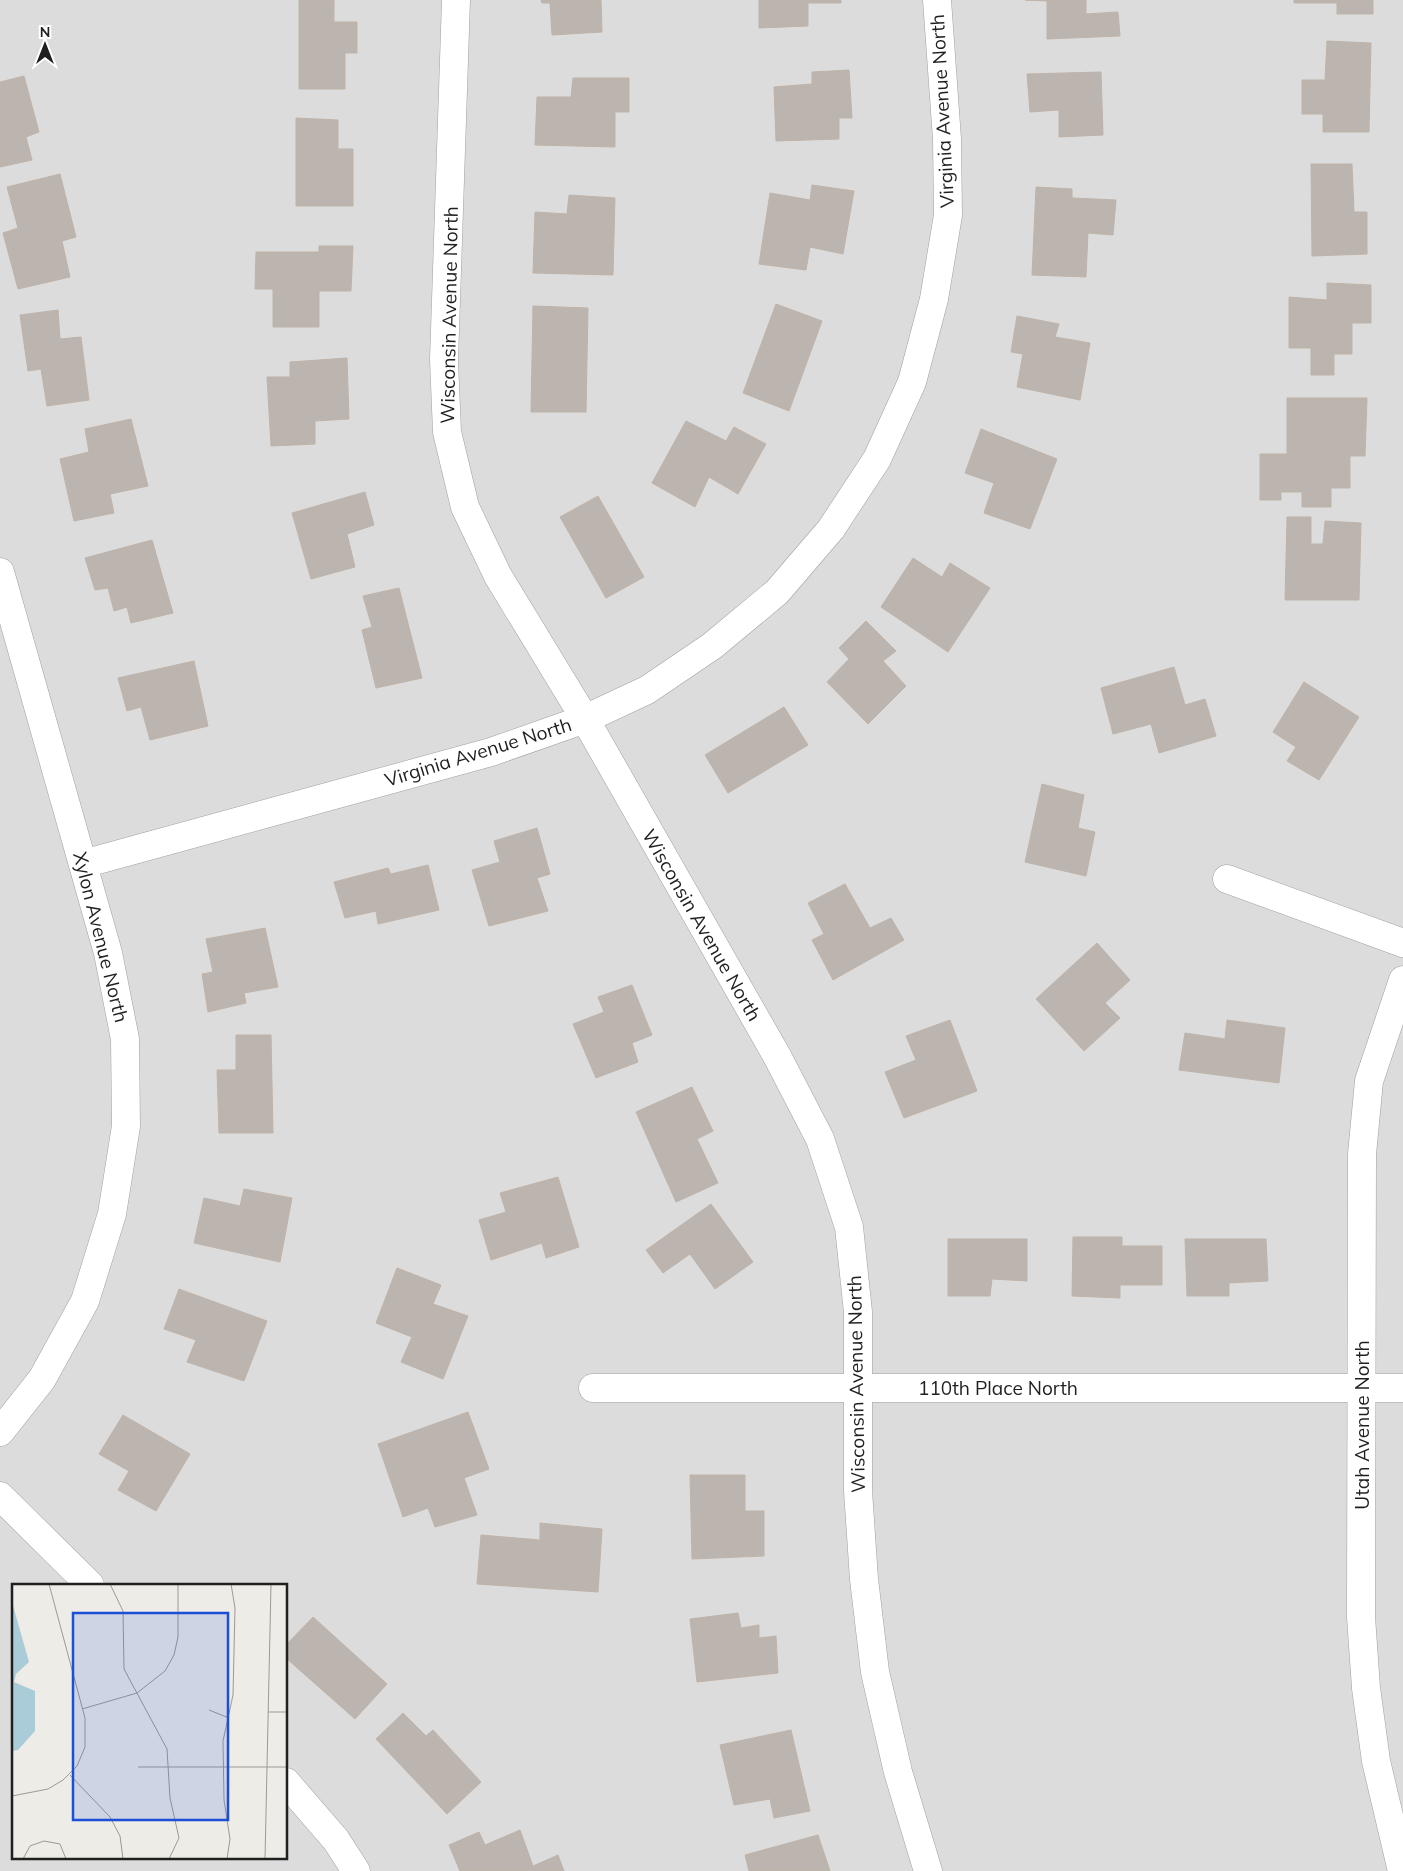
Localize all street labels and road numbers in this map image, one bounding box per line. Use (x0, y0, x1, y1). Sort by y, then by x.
street label: Virginia Avenue North (925, 14, 959, 208)
street label: Wisconsin Avenue North (435, 206, 463, 424)
street label: Virginia Avenue North (382, 712, 574, 792)
street label: Wisconsin Avenue North (637, 825, 767, 1025)
street label: Xylon Avenue North (68, 849, 134, 1025)
street label: Wisconsin Avenue North (842, 1275, 870, 1493)
street label: Utah Avenue North (1350, 1340, 1374, 1510)
street label: 110th Place North (918, 1376, 1078, 1400)

